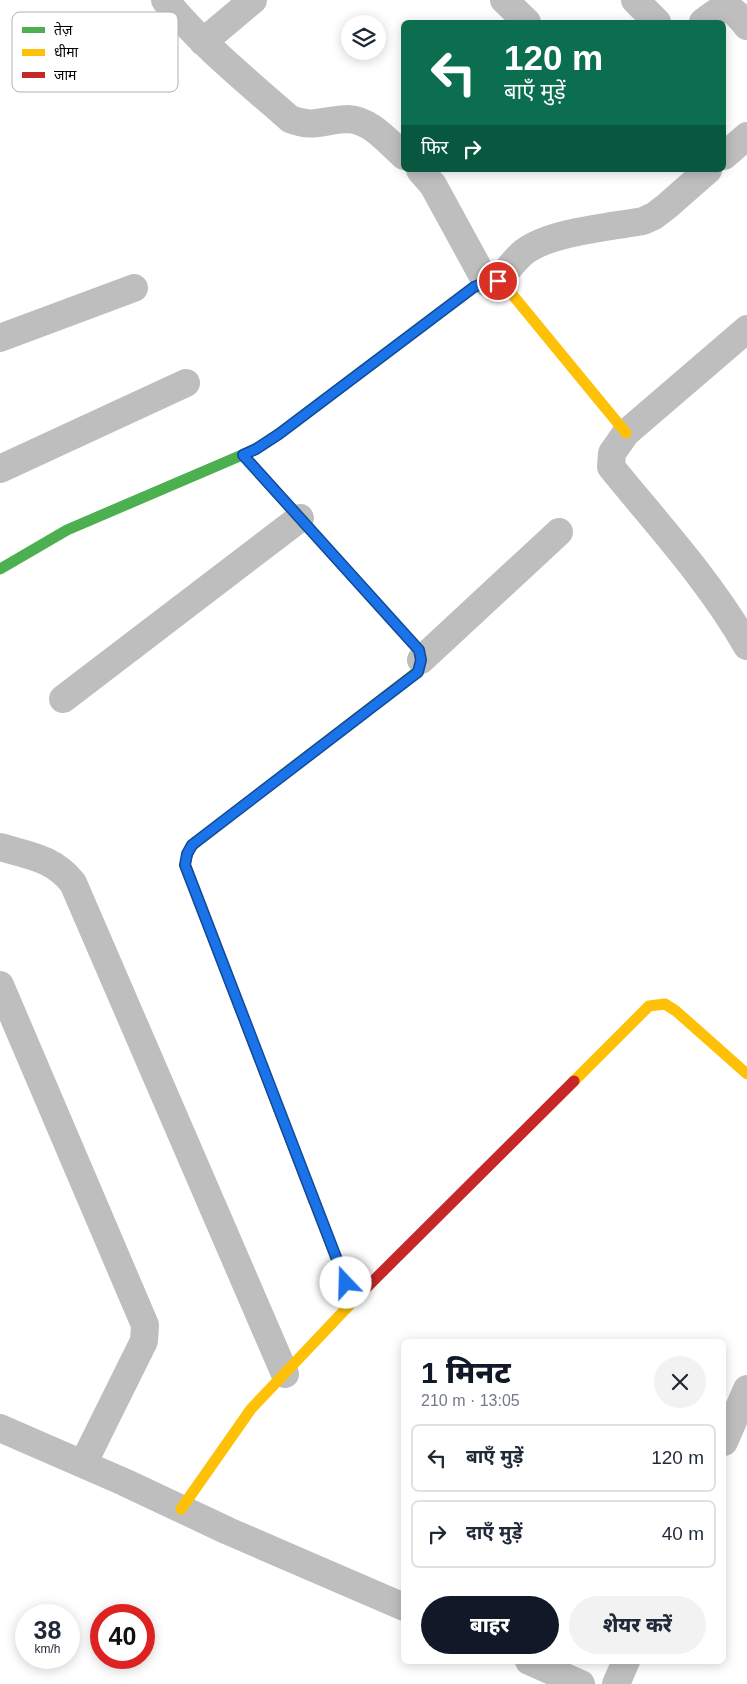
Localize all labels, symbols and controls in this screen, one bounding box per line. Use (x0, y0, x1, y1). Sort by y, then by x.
legend (12, 12, 178, 92)
map controls (341, 15, 386, 60)
button: layers (341, 15, 386, 60)
text: तेज़ (54, 21, 73, 38)
text: 120 m (504, 38, 603, 77)
icon: left (421, 40, 486, 105)
text: धीमा (54, 44, 79, 60)
text: जाम (54, 67, 77, 83)
text: बाएँ मुड़ें (504, 79, 565, 104)
icon: right (458, 135, 486, 163)
text: फिर (421, 137, 448, 158)
pin (477, 260, 519, 302)
icon: arrive (484, 267, 512, 295)
position arrow (319, 1256, 371, 1308)
text: 1 मिनट (421, 1356, 511, 1389)
button: close (654, 1356, 706, 1408)
text: 210 m · 13:05 (421, 1392, 520, 1409)
icon: left (423, 1444, 451, 1472)
text: बाएँ मुड़ें (466, 1446, 523, 1467)
text: 120 m (651, 1447, 704, 1468)
icon: right (423, 1520, 451, 1548)
text: दाएँ मुड़ें (466, 1522, 522, 1543)
text: 40 m (662, 1523, 704, 1544)
button: बाहर (421, 1596, 559, 1654)
button: शेयर करें (569, 1596, 706, 1654)
speed limit sign: 40 (90, 1604, 155, 1669)
text: 38 (34, 1616, 61, 1644)
text: km/h (34, 1642, 61, 1656)

